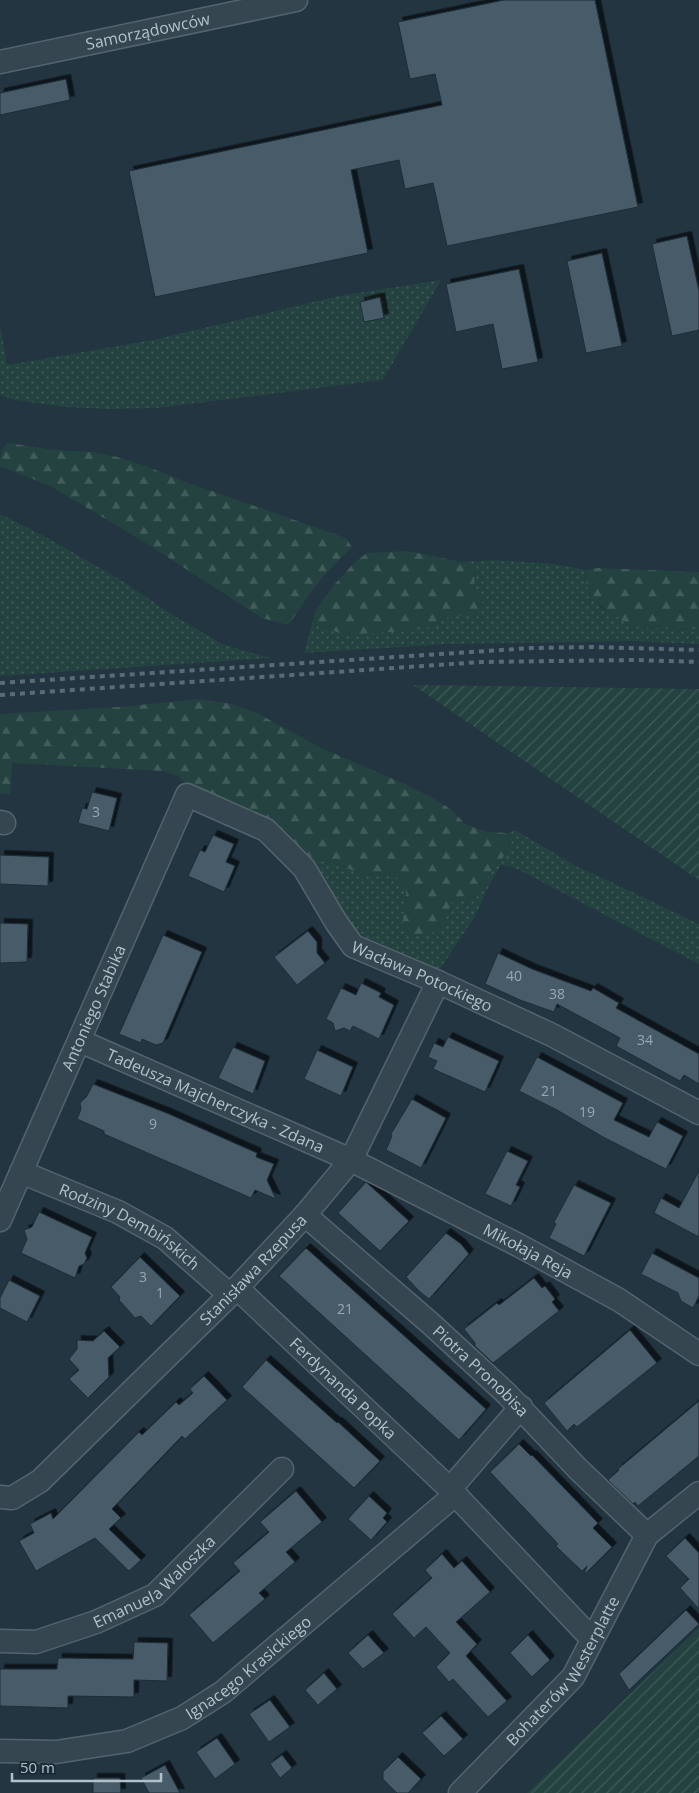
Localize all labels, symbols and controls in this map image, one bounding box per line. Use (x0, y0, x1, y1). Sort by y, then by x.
street label: Samorządowców (84, 7, 213, 55)
house number: 3 (92, 802, 100, 821)
street label: Wacława Potockiego (348, 936, 496, 1017)
street label: Antoniego Stabika (56, 941, 131, 1074)
house number: 40 (506, 966, 522, 985)
house number: 38 (549, 984, 565, 1003)
house number: 34 (637, 1030, 653, 1049)
street label: Tadeusza Majcherczyka - Zdana (103, 1043, 328, 1158)
house number: 21 (541, 1081, 557, 1100)
house number: 19 (579, 1102, 595, 1121)
house number: 9 (149, 1114, 157, 1133)
street label: Rodziny Dembińskich (56, 1178, 205, 1275)
street label: Stanisława Rzepusa (195, 1209, 311, 1330)
street label: Mikołaja Reja (480, 1218, 577, 1284)
house number: 3 (139, 1267, 147, 1286)
house number: 1 (156, 1283, 164, 1302)
house number: 21 (337, 1299, 353, 1318)
street label: Piotra Pronobisa (428, 1320, 534, 1421)
street label: Ferdynanda Popka (285, 1332, 401, 1444)
street label: Emanuela Waloszka (89, 1530, 220, 1633)
street label: Bohaterów Westerplatte (501, 1592, 624, 1750)
street label: Ignacego Krasickiego (181, 1611, 316, 1724)
scale bar (12, 1750, 161, 1782)
text: 50 m (20, 1757, 55, 1777)

